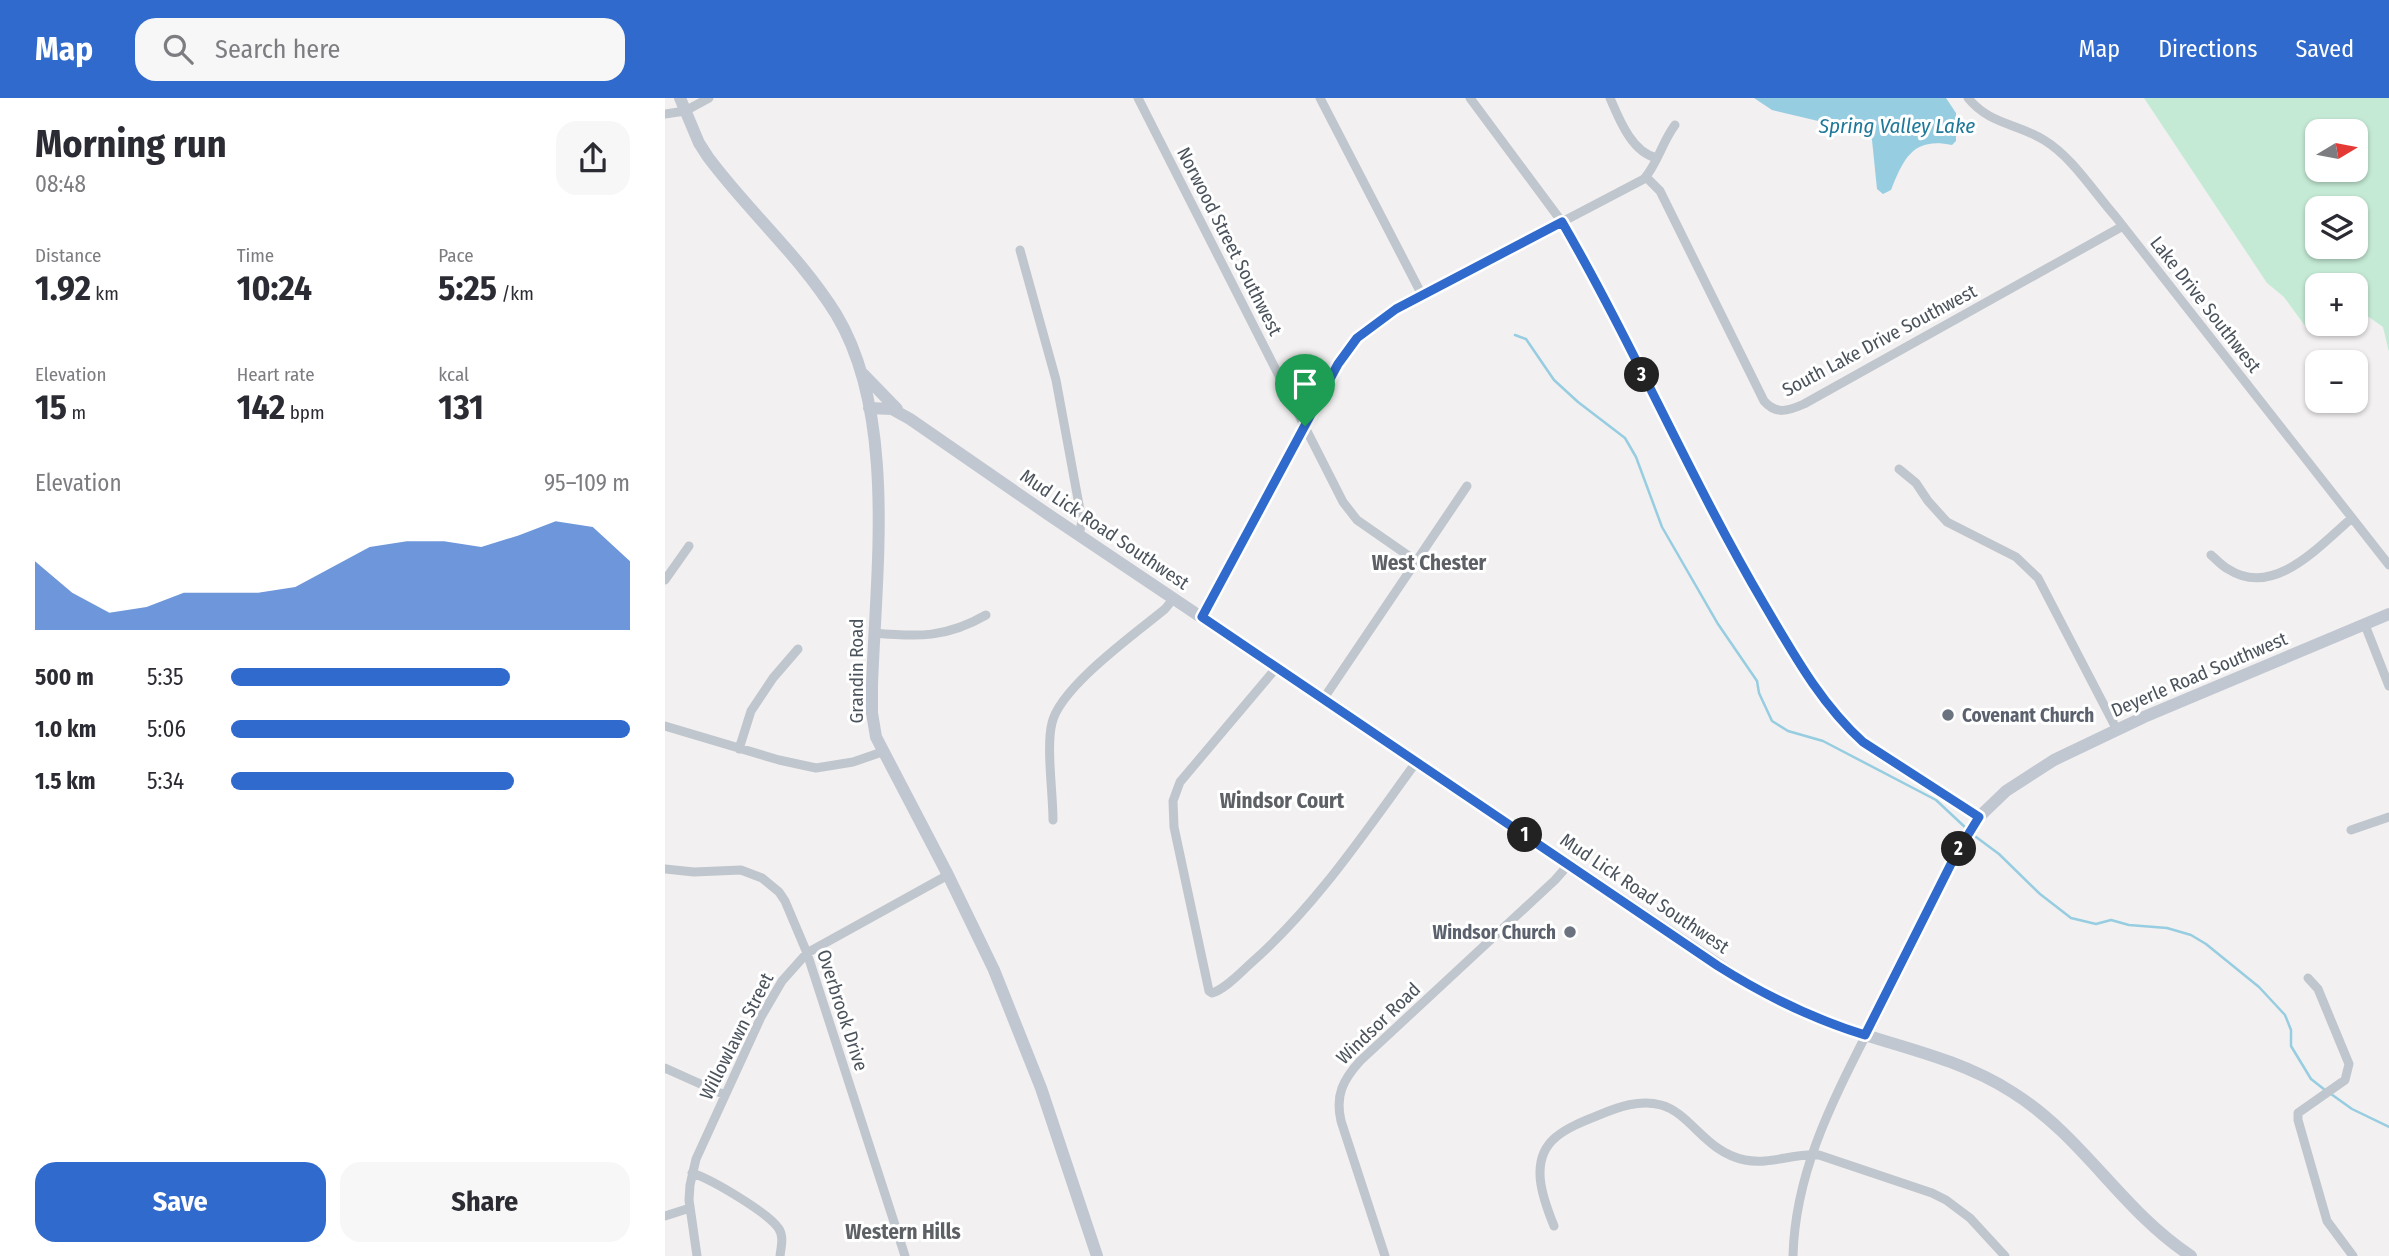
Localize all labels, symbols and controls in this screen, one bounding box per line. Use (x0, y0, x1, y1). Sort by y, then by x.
search box (135, 18, 625, 81)
text: Map (35, 29, 93, 69)
icon: search (159, 30, 197, 68)
text: Search here (215, 34, 340, 65)
text: Map (2079, 35, 2120, 63)
text: Directions (2158, 35, 2257, 63)
text: Saved (2295, 35, 2354, 63)
water label: Spring Valley Lake (1818, 113, 1975, 139)
north arrow (2305, 119, 2368, 182)
map controls (2305, 119, 2368, 413)
text: Morning run (35, 121, 227, 167)
button: share (556, 121, 630, 195)
street label: Norwood Street Southwest (1172, 143, 1287, 340)
text: 08:48 (35, 170, 86, 198)
button: layers (2305, 196, 2368, 259)
street label: Lake Drive Southwest (2145, 232, 2266, 378)
text: Distance (35, 244, 102, 267)
text: Time (237, 244, 274, 267)
text: Pace (438, 244, 474, 267)
text: 1.92 (35, 267, 91, 309)
text: 10:24 (237, 267, 312, 309)
text: 5:25 (438, 267, 497, 309)
button: + (2305, 273, 2368, 336)
street label: South Lake Drive Southwest (1778, 279, 1981, 401)
text: km (91, 282, 119, 305)
text: /km (497, 282, 534, 305)
button: − (2305, 350, 2368, 413)
pin (1275, 354, 1335, 426)
pin: 3 (1625, 358, 1660, 392)
text: Elevation (35, 363, 107, 386)
text: Heart rate (237, 363, 315, 386)
text: kcal (438, 363, 469, 386)
text: 3 (1637, 363, 1646, 386)
icon: arrive (1286, 365, 1324, 403)
text: 15 (35, 386, 67, 428)
text: 142 (237, 386, 285, 428)
text: 131 (438, 386, 484, 428)
text: m (67, 401, 86, 424)
text: bpm (285, 401, 325, 424)
street label: Mud Lick Road Southwest (1016, 464, 1194, 595)
text: Elevation (35, 469, 122, 497)
text: 95–109 m (544, 469, 630, 497)
district label: West Chester (1372, 550, 1487, 576)
street label: Grandin Road (845, 618, 868, 724)
street label: Deyerle Road Southwest (2108, 627, 2291, 722)
text: 500 m (35, 663, 94, 691)
text: 5:35 (147, 663, 184, 691)
place label: Covenant Church (1962, 704, 2094, 727)
marker: Covenant Church (1940, 707, 1956, 723)
text: 1.0 km (35, 715, 96, 743)
text: 5:06 (147, 715, 186, 743)
text: 1.5 km (35, 767, 96, 795)
text: 5:34 (147, 767, 184, 795)
district label: Windsor Court (1220, 788, 1345, 814)
pin: 1 (1507, 818, 1543, 852)
text: 1 (1520, 823, 1529, 846)
street label: Mud Lick Road Southwest (1556, 828, 1734, 959)
pin: 2 (1941, 832, 1977, 866)
text: 2 (1954, 837, 1963, 860)
place label: Windsor Church (1432, 921, 1556, 944)
marker: Windsor Church (1562, 924, 1578, 940)
street label: Overbrook Drive (812, 947, 873, 1074)
street label: Willowlawn Street (695, 968, 779, 1103)
street label: Windsor Road (1332, 978, 1425, 1069)
button: Save (35, 1162, 326, 1242)
button: Share (340, 1162, 630, 1242)
district label: Western Hills (845, 1219, 961, 1245)

